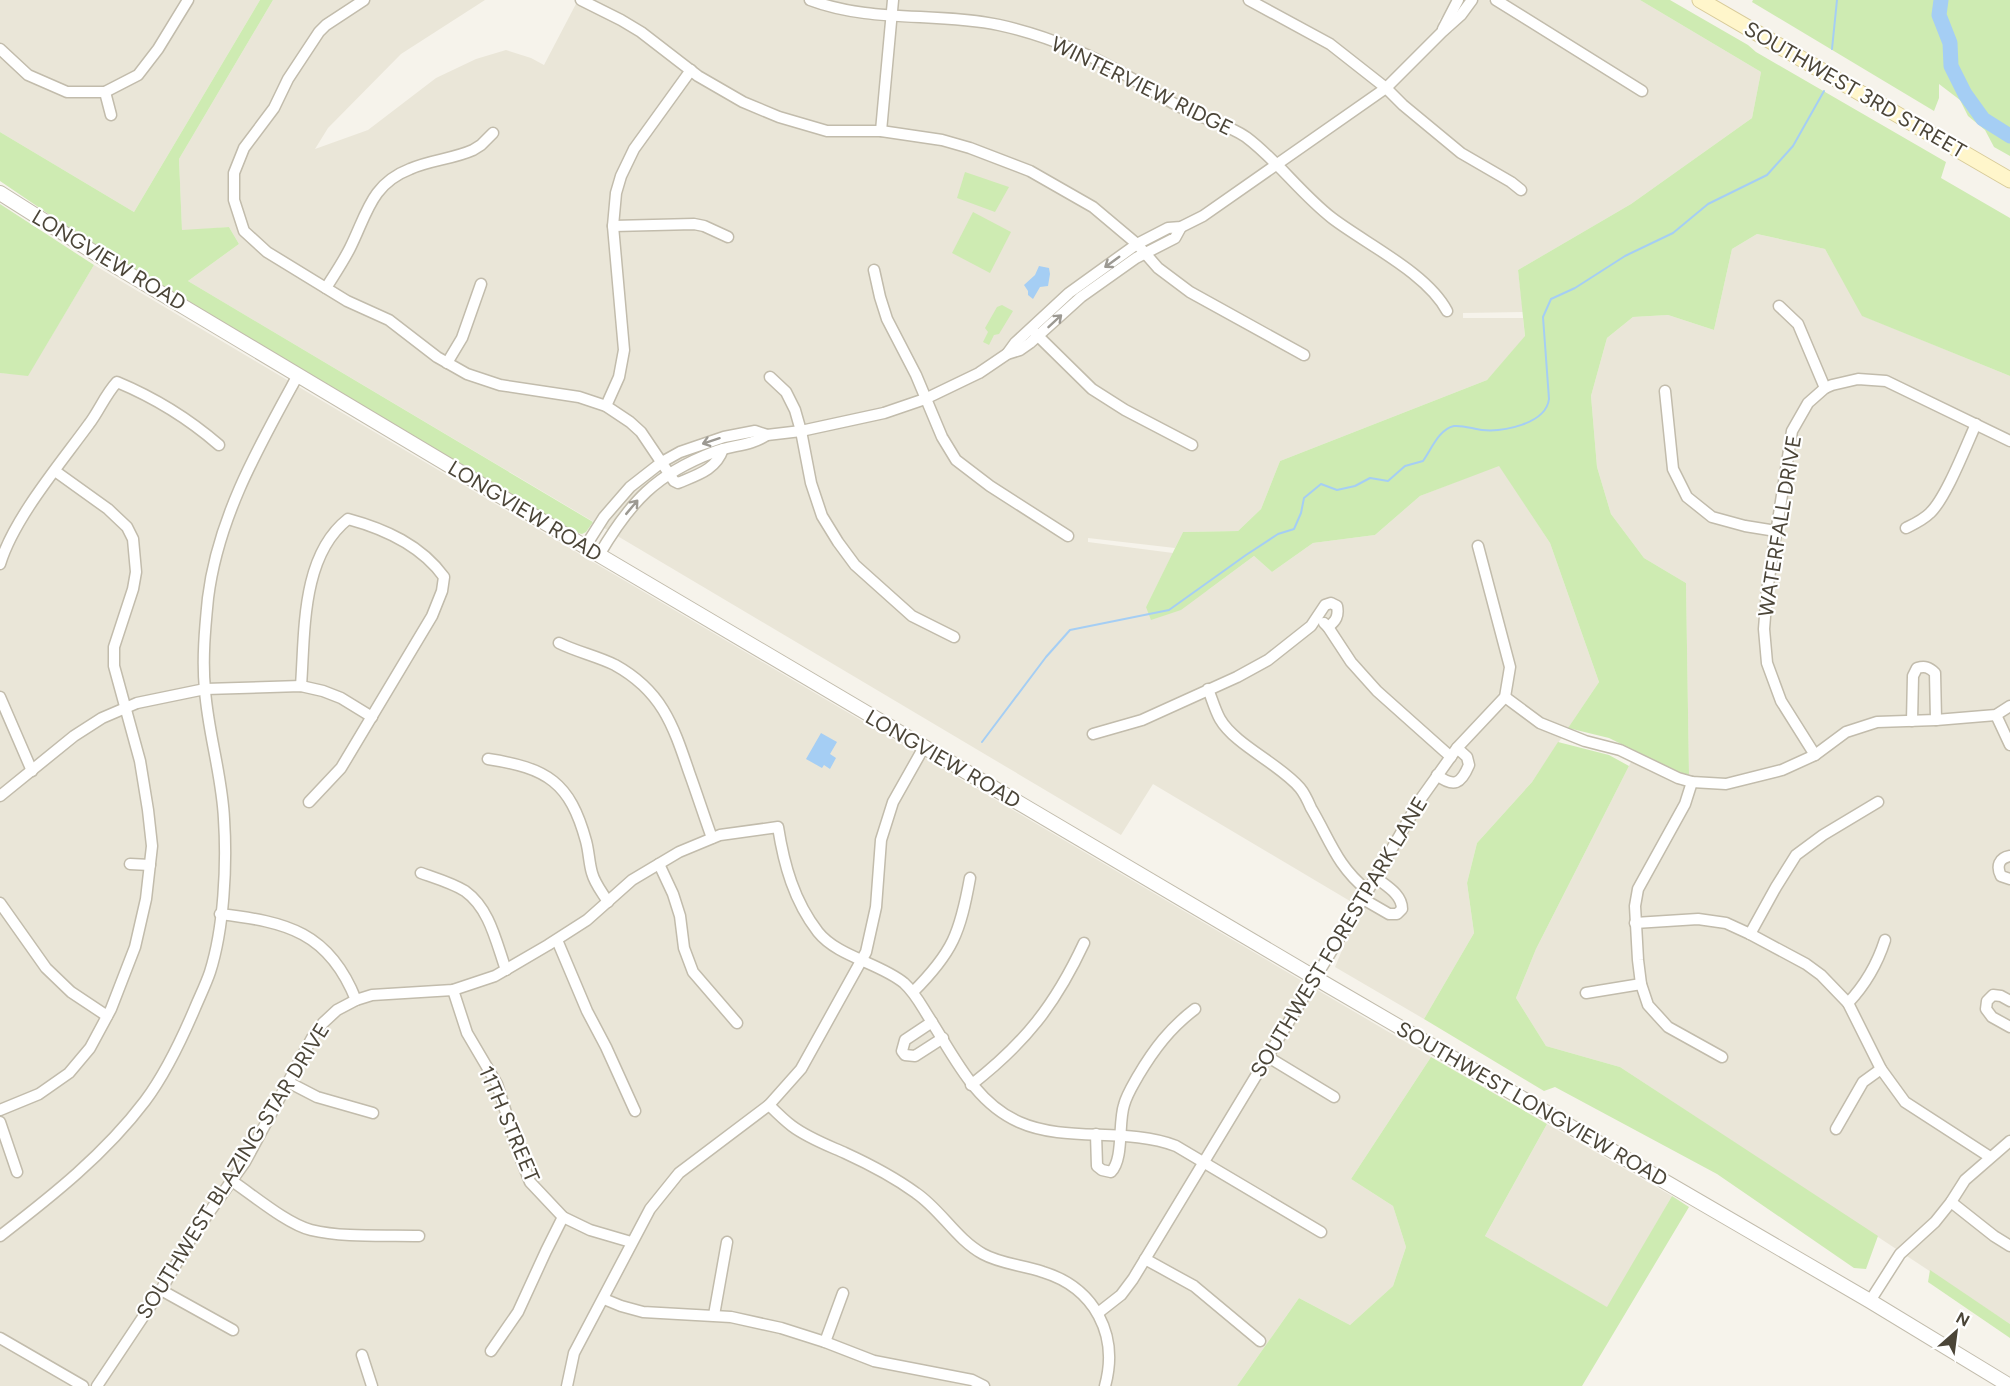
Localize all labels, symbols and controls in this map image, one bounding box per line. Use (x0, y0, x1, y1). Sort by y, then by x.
street label: SOUTHWEST 3RD STREET (1740, 16, 1971, 164)
street label: WINTERVIEW RIDGE (1047, 31, 1237, 140)
street label: LONGVIEW ROAD (28, 204, 191, 315)
one-way arrow (1104, 256, 1120, 268)
one-way arrow (1047, 314, 1062, 329)
street label: WATERFALL DRIVE (1753, 433, 1806, 618)
one-way arrow (702, 436, 721, 447)
street label: LONGVIEW ROAD (444, 455, 607, 566)
one-way arrow (625, 500, 639, 515)
street label: LONGVIEW ROAD (861, 704, 1025, 813)
street label: SOUTHWEST FORESTPARK LANE (1245, 792, 1432, 1081)
street label: SOUTHWEST LONGVIEW ROAD (1392, 1016, 1672, 1192)
street label: SOUTHWEST BLAZING STAR DRIVE (131, 1018, 334, 1323)
street label: 11TH STREET (474, 1062, 545, 1186)
north arrow (1926, 1302, 1986, 1362)
text: N (1953, 1308, 1973, 1330)

